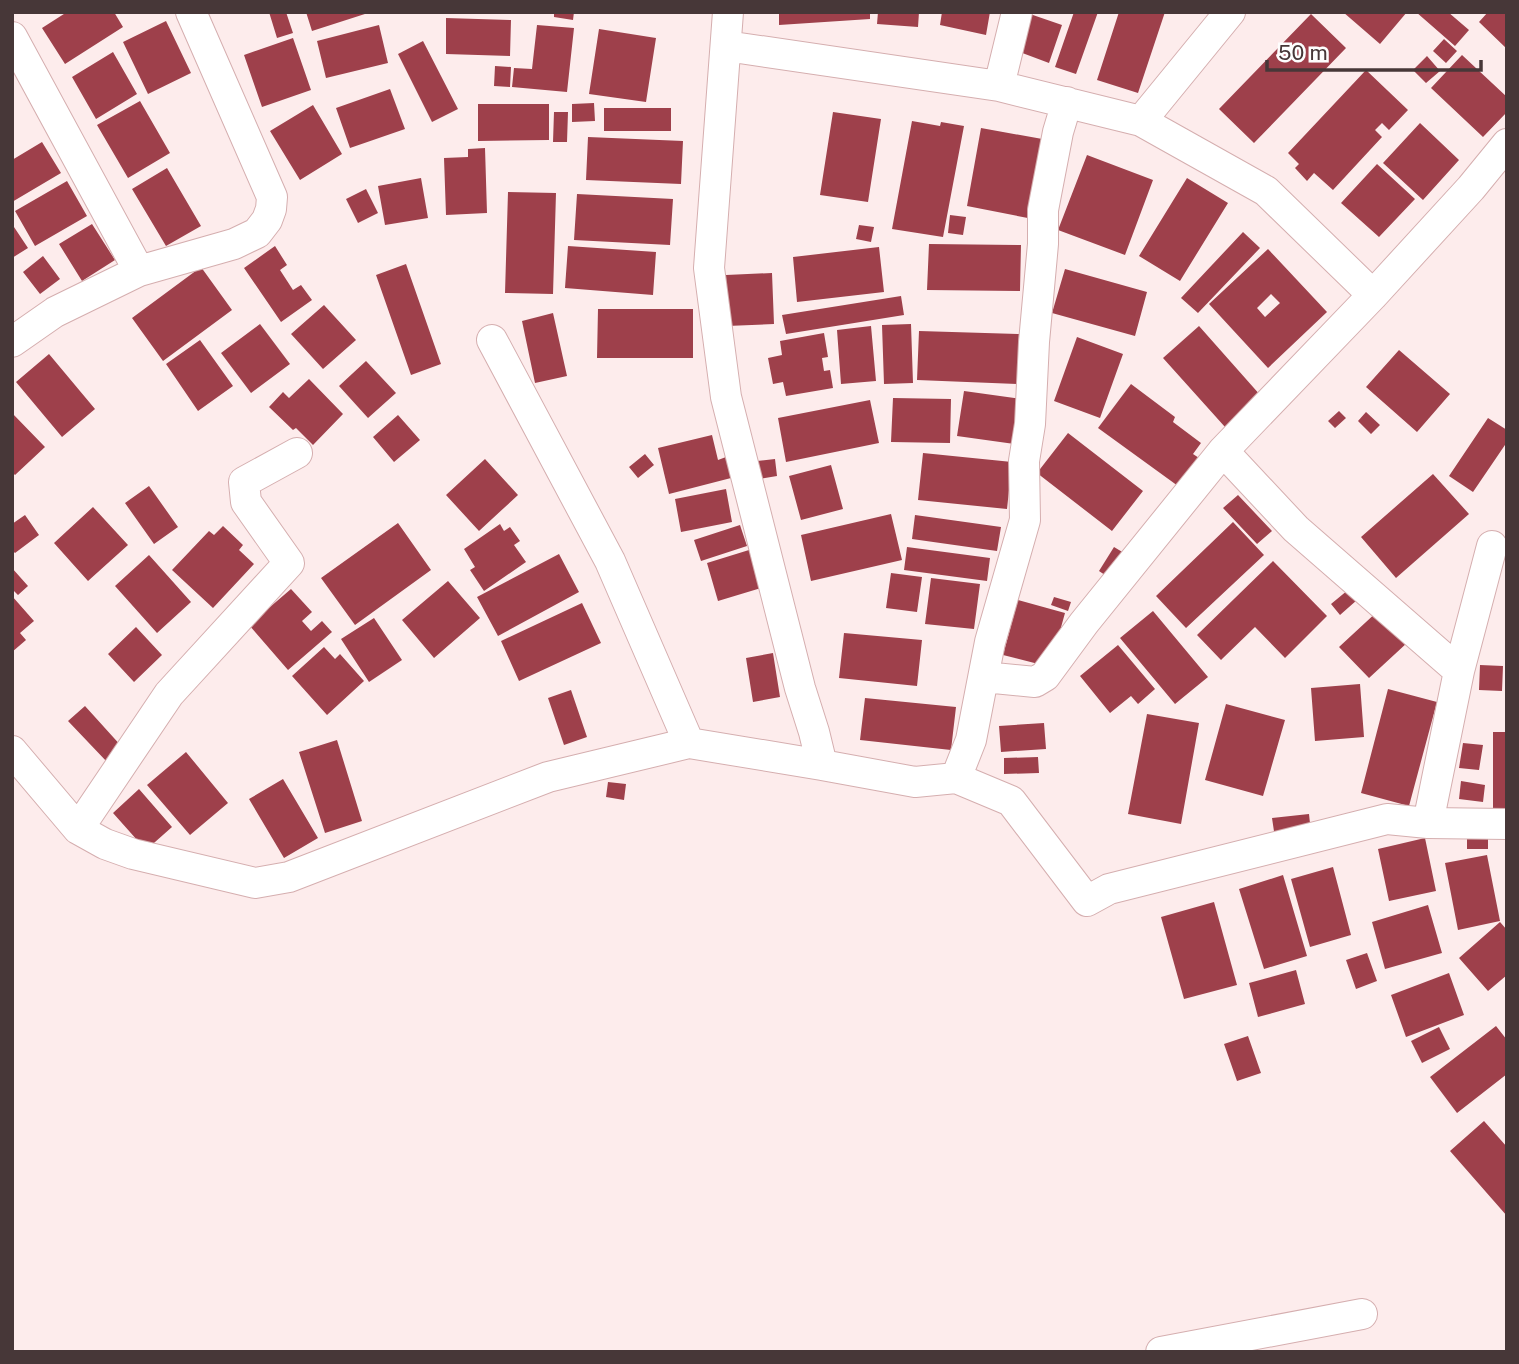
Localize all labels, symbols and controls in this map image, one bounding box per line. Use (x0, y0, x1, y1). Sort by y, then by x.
scale bar (1267, 28, 1480, 72)
text: 50 m (1278, 40, 1328, 65)

